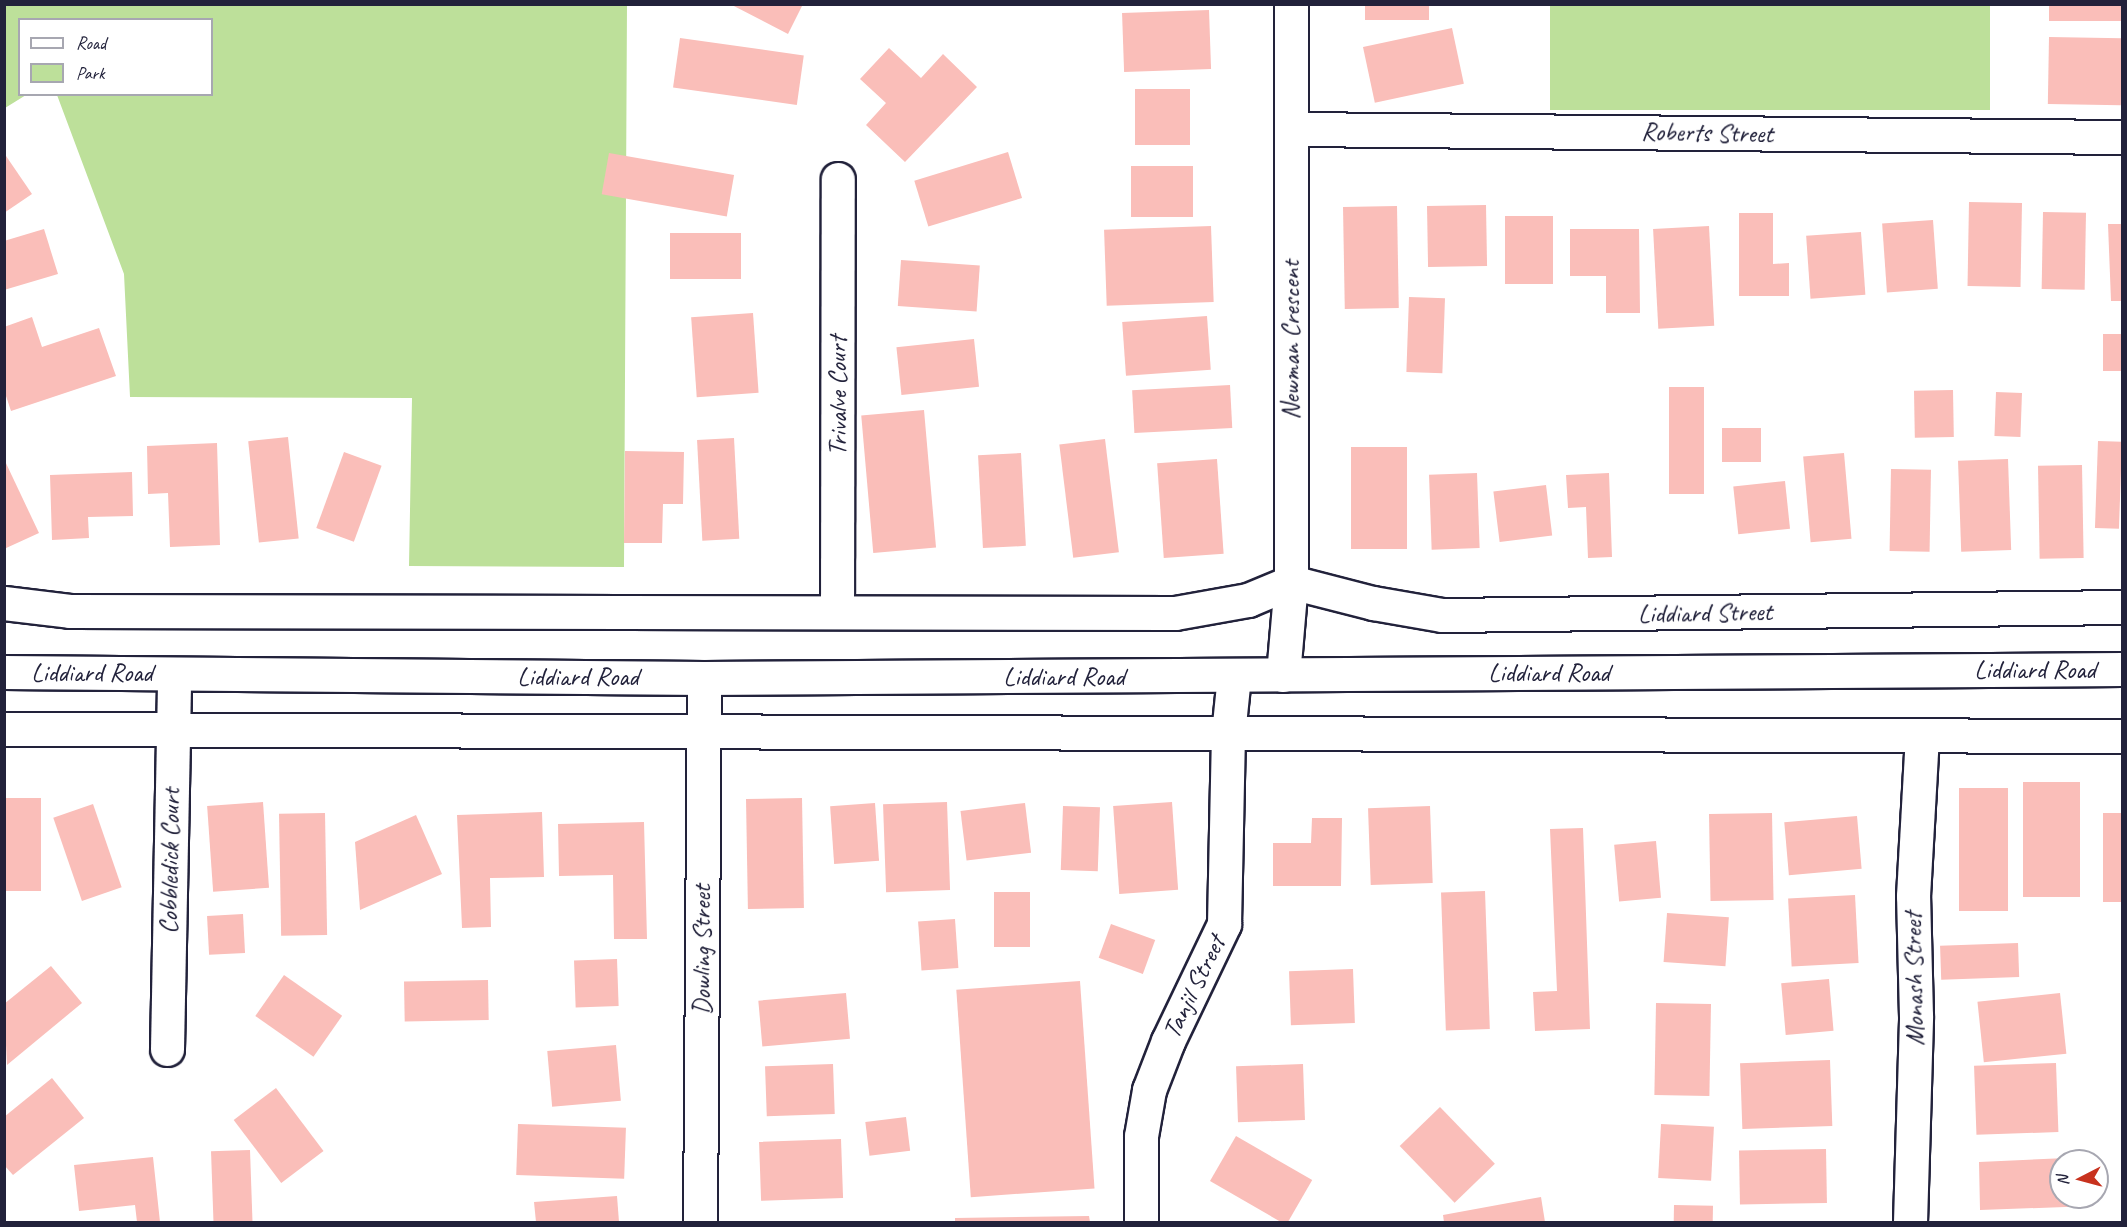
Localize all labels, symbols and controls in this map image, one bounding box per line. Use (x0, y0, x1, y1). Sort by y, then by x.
legend (18, 18, 213, 96)
text: Road (76, 32, 106, 54)
text: Park (76, 62, 105, 84)
street label: Roberts Street (1641, 116, 1773, 150)
street label: Newman Crescent (1275, 260, 1307, 420)
street label: Trivalve Court (822, 336, 854, 456)
street label: Liddiard Street (1637, 596, 1773, 630)
street label: Liddiard Road (1974, 654, 2096, 686)
street label: Liddiard Road (31, 657, 153, 689)
street label: Liddiard Road (1488, 657, 1610, 689)
street label: Liddiard Road (517, 661, 639, 693)
street label: Liddiard Road (1003, 661, 1125, 693)
street label: Cobbledick Court (153, 788, 187, 934)
street label: Dowling Street (686, 885, 718, 1015)
street label: Monash Street (1897, 912, 1931, 1046)
street label: Tanjil Street (1156, 931, 1232, 1043)
north arrow (2049, 1149, 2109, 1209)
text: N (2053, 1175, 2074, 1187)

